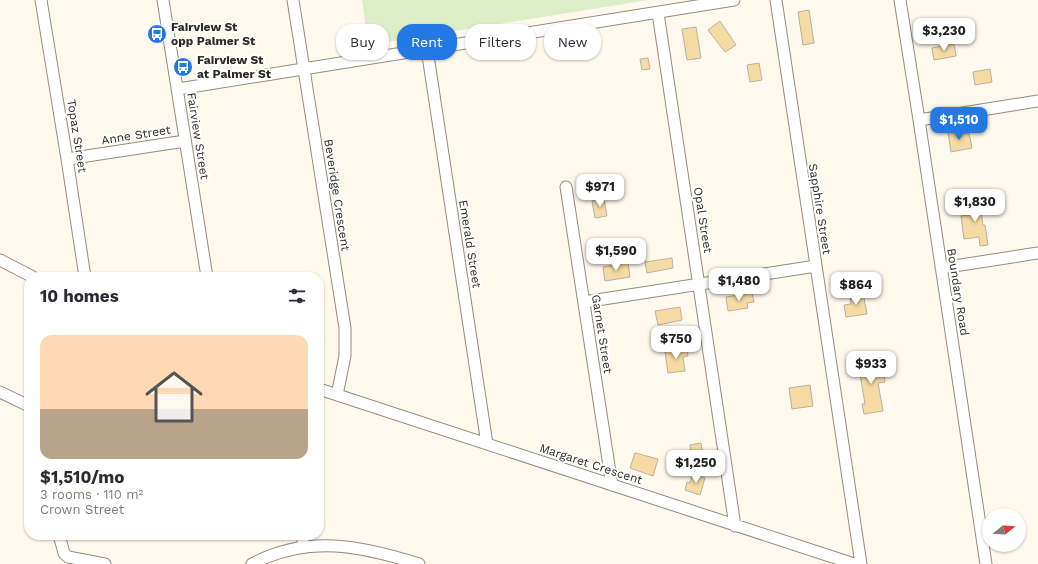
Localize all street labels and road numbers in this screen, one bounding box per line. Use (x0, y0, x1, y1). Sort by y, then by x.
street label: Fairview Street (184, 92, 212, 180)
street label: Topaz Street (64, 98, 90, 174)
street label: Anne Street (100, 123, 172, 147)
street label: Beveridge Crescent (321, 138, 353, 252)
street label: Sapphire Street (806, 163, 834, 255)
street label: Opal Street (691, 186, 715, 254)
street label: Emerald Street (456, 199, 484, 289)
street label: Boundary Road (944, 247, 972, 337)
street label: Garnet Street (589, 293, 615, 375)
street label: Margaret Crescent (538, 441, 644, 487)

